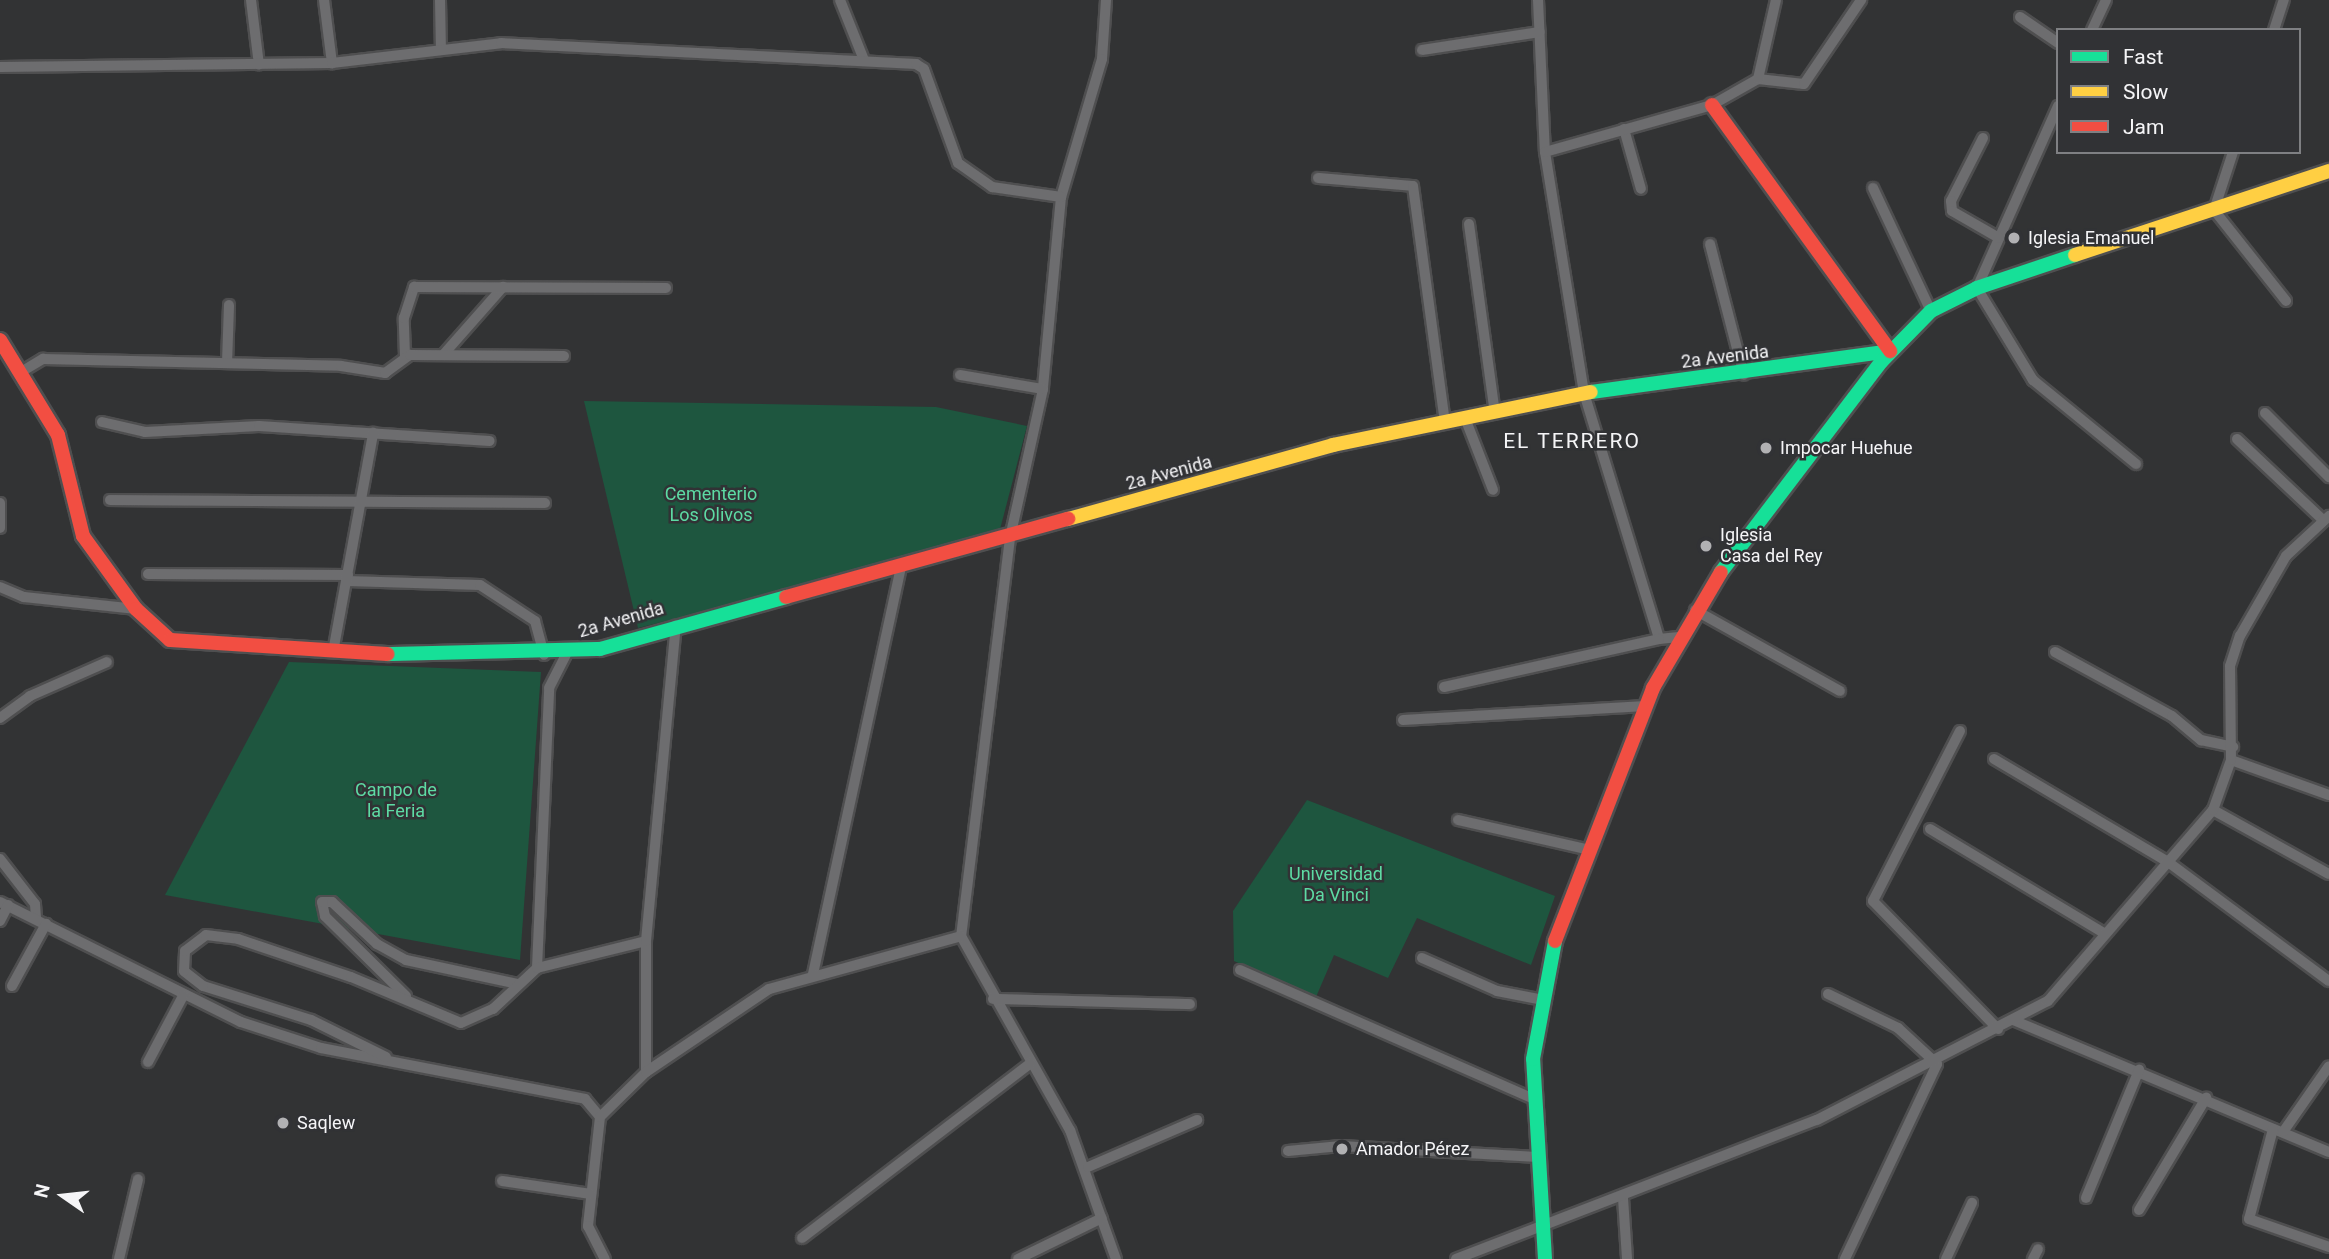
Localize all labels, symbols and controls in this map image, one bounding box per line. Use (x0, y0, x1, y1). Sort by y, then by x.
legend (2056, 28, 2301, 154)
text: Fast (2123, 45, 2163, 69)
text: Slow (2123, 80, 2168, 104)
text: Jam (2123, 115, 2164, 139)
place label: Iglesia Emanuel (2028, 227, 2154, 249)
marker: Iglesia Emanuel (2006, 230, 2022, 246)
street label: 2a Avenida (1680, 341, 1770, 373)
district label: EL TERRERO (1504, 428, 1640, 454)
place label: Impocar Huehue (1780, 437, 1913, 459)
marker: Impocar Huehue (1758, 440, 1774, 456)
street label: 2a Avenida (1124, 451, 1214, 495)
park label: Cementerio Los Olivos (665, 484, 757, 526)
place label: Iglesia Casa del Rey (1720, 525, 1823, 568)
marker: Iglesia Casa del Rey (1698, 538, 1714, 554)
street label: 2a Avenida (576, 597, 666, 643)
park label: Campo de la Feria (355, 780, 437, 822)
park label: Universidad Da Vinci (1289, 864, 1383, 906)
place label: Saqlew (297, 1112, 355, 1134)
marker: Saqlew (275, 1115, 291, 1131)
place label: Amador Pérez (1356, 1138, 1469, 1160)
marker: Amador Pérez (1334, 1141, 1350, 1157)
north arrow (28, 1161, 98, 1231)
text: N (29, 1182, 55, 1200)

